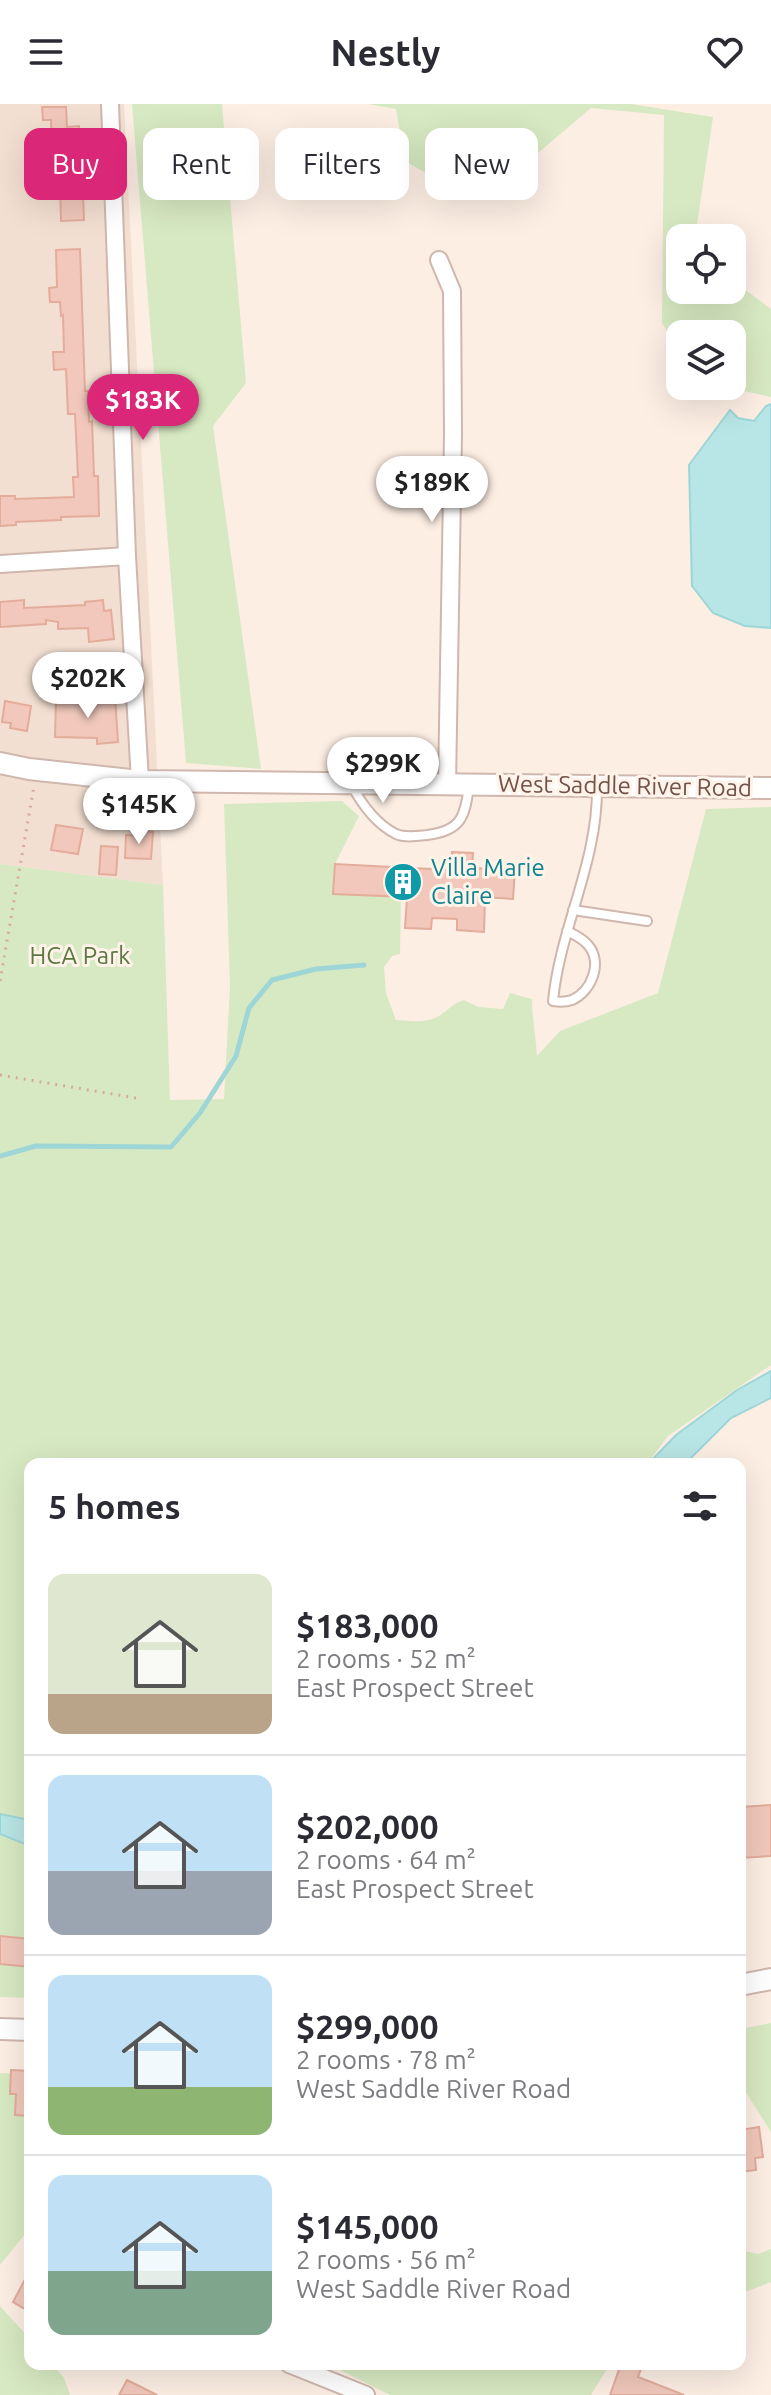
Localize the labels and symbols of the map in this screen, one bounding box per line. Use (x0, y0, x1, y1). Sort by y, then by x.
pin: $183K (87, 374, 199, 442)
pin: $189K (376, 456, 488, 524)
pin: $202K (32, 652, 144, 720)
pin: $299K (327, 737, 439, 805)
street label: West Saddle River Road (498, 770, 752, 801)
pin: $145K (83, 778, 195, 846)
place label: Villa Marie Claire (431, 854, 545, 909)
building icon: Villa Marie Claire (382, 861, 424, 903)
park label: HCA Park (30, 942, 130, 969)

